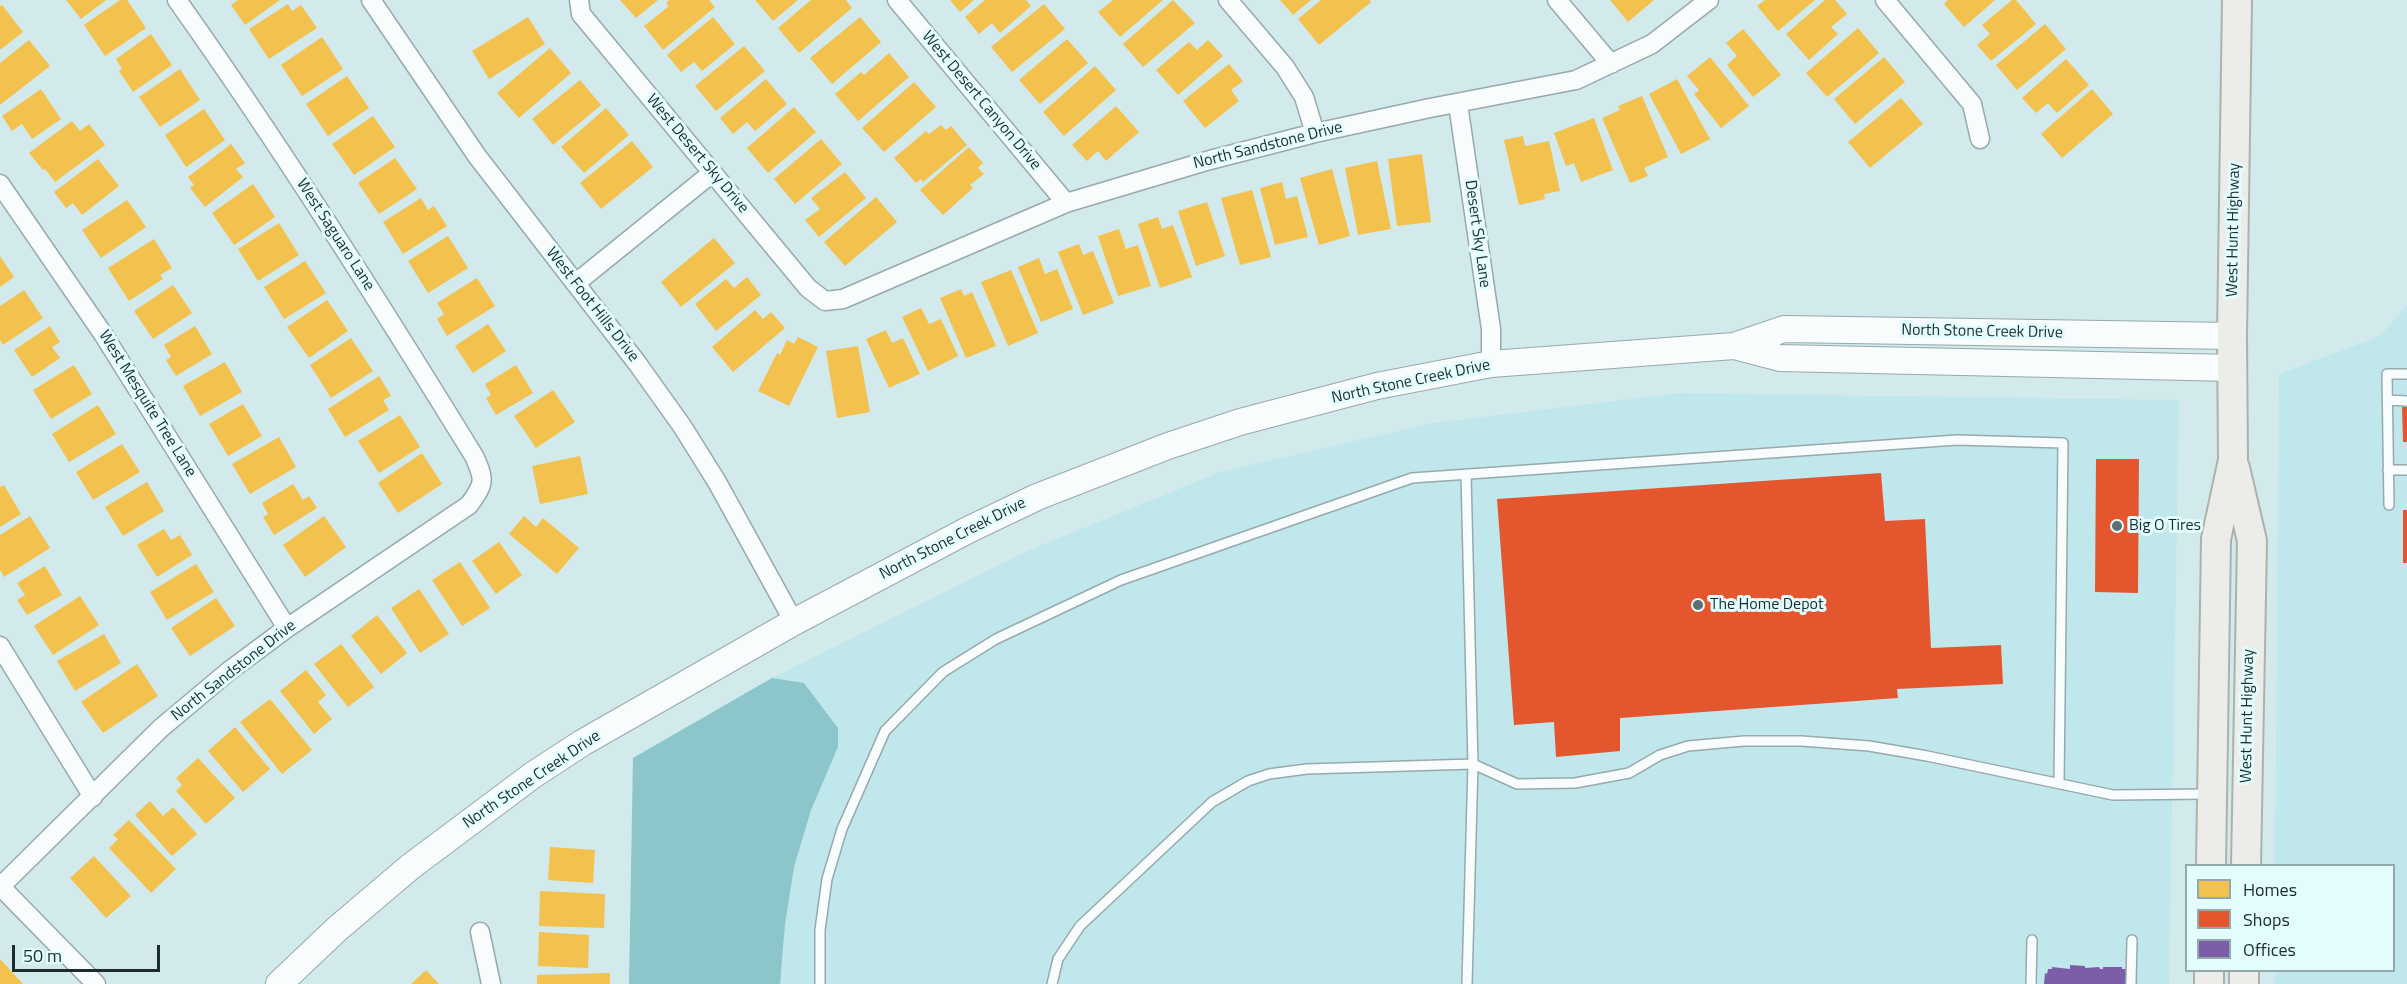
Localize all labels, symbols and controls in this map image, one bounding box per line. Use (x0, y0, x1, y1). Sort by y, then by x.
street label: West Desert Canyon Drive (917, 28, 1045, 174)
street label: West Desert Sky Drive (642, 90, 752, 218)
street label: North Sandstone Drive (1192, 118, 1344, 174)
street label: West Hunt Highway (2223, 163, 2245, 297)
street label: West Saguaro Lane (292, 175, 378, 295)
street label: Desert Sky Lane (1460, 179, 1494, 289)
street label: West Foot Hills Drive (541, 244, 643, 366)
street label: North Stone Creek Drive (1901, 321, 2063, 343)
street label: West Mesquite Tree Lane (94, 327, 200, 481)
street label: North Stone Creek Drive (1330, 356, 1492, 408)
street label: North Stone Creek Drive (877, 494, 1029, 584)
place label: Big O Tires (2129, 516, 2201, 536)
marker: Big O Tires (2110, 519, 2124, 533)
place label: The Home Depot (1710, 595, 1824, 615)
marker: The Home Depot (1691, 598, 1705, 612)
street label: North Sandstone Drive (168, 616, 300, 726)
street label: West Hunt Highway (2237, 649, 2259, 783)
street label: North Stone Creek Drive (460, 727, 604, 833)
legend (2185, 864, 2395, 972)
text: Homes (2243, 876, 2297, 903)
text: Shops (2243, 906, 2290, 933)
scale bar (15, 933, 164, 971)
text: Offices (2243, 936, 2296, 963)
text: 50 m (23, 942, 62, 969)

